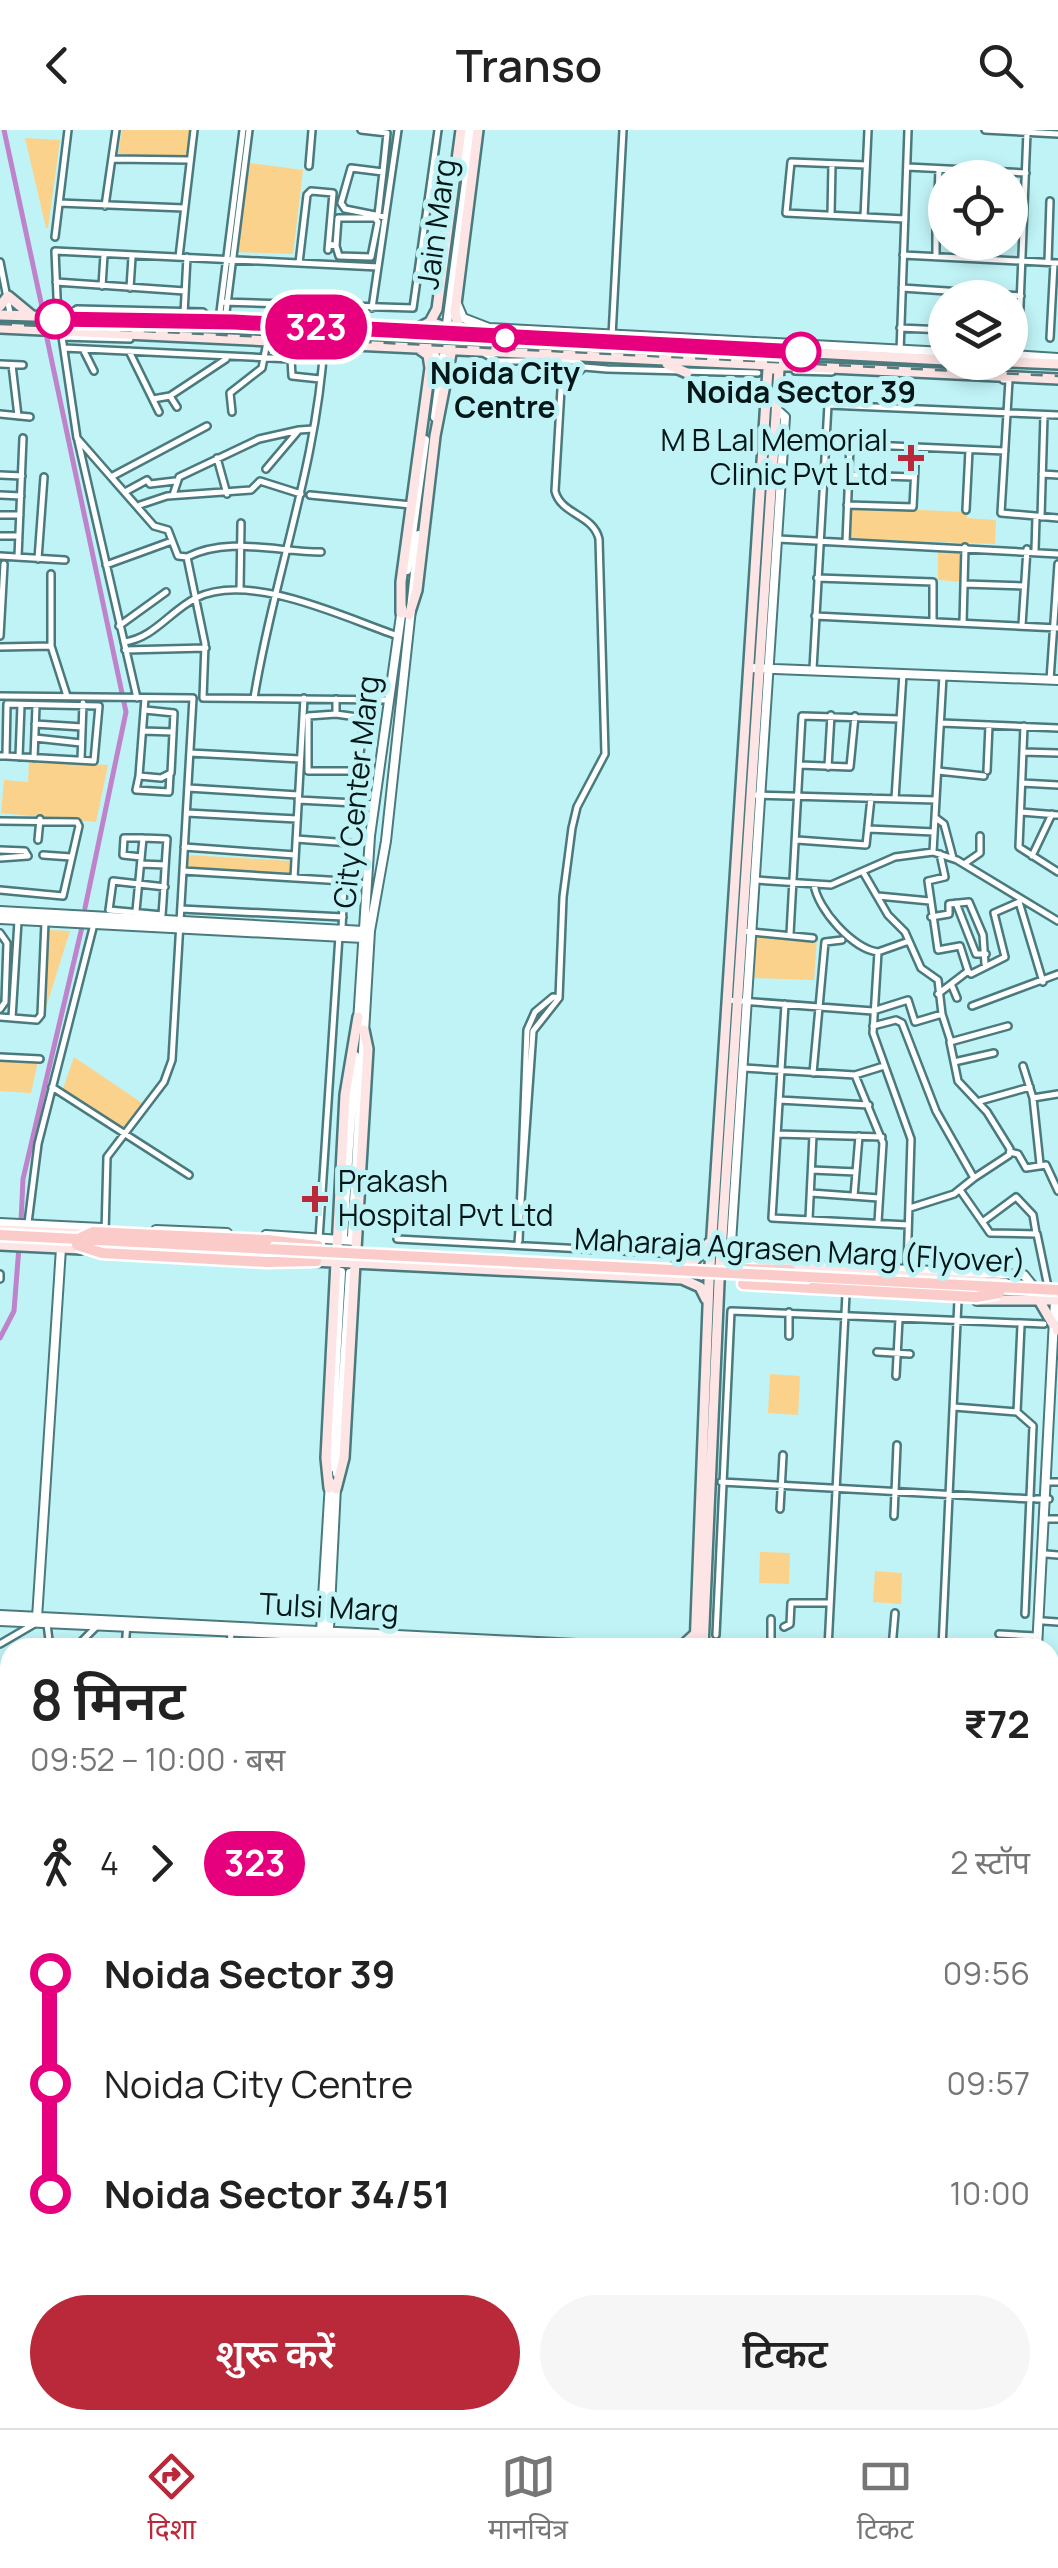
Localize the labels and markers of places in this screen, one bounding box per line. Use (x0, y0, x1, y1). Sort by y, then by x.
unlabelled marker (36, 300, 74, 338)
marker: Noida City Centre (492, 325, 518, 351)
marker: Noida Sector 39 (782, 333, 820, 371)
place label: Noida City Centre (430, 352, 580, 427)
place label: Noida Sector 39 (686, 371, 916, 412)
place label: M B Lal Memorial Clinic Pvt Ltd (661, 419, 888, 494)
marker: M B Lal Memorial Clinic Pvt Ltd (898, 445, 924, 471)
place label: Prakash Hospital Pvt Ltd (338, 1160, 553, 1235)
marker: Prakash Hospital Pvt Ltd (302, 1186, 328, 1212)

